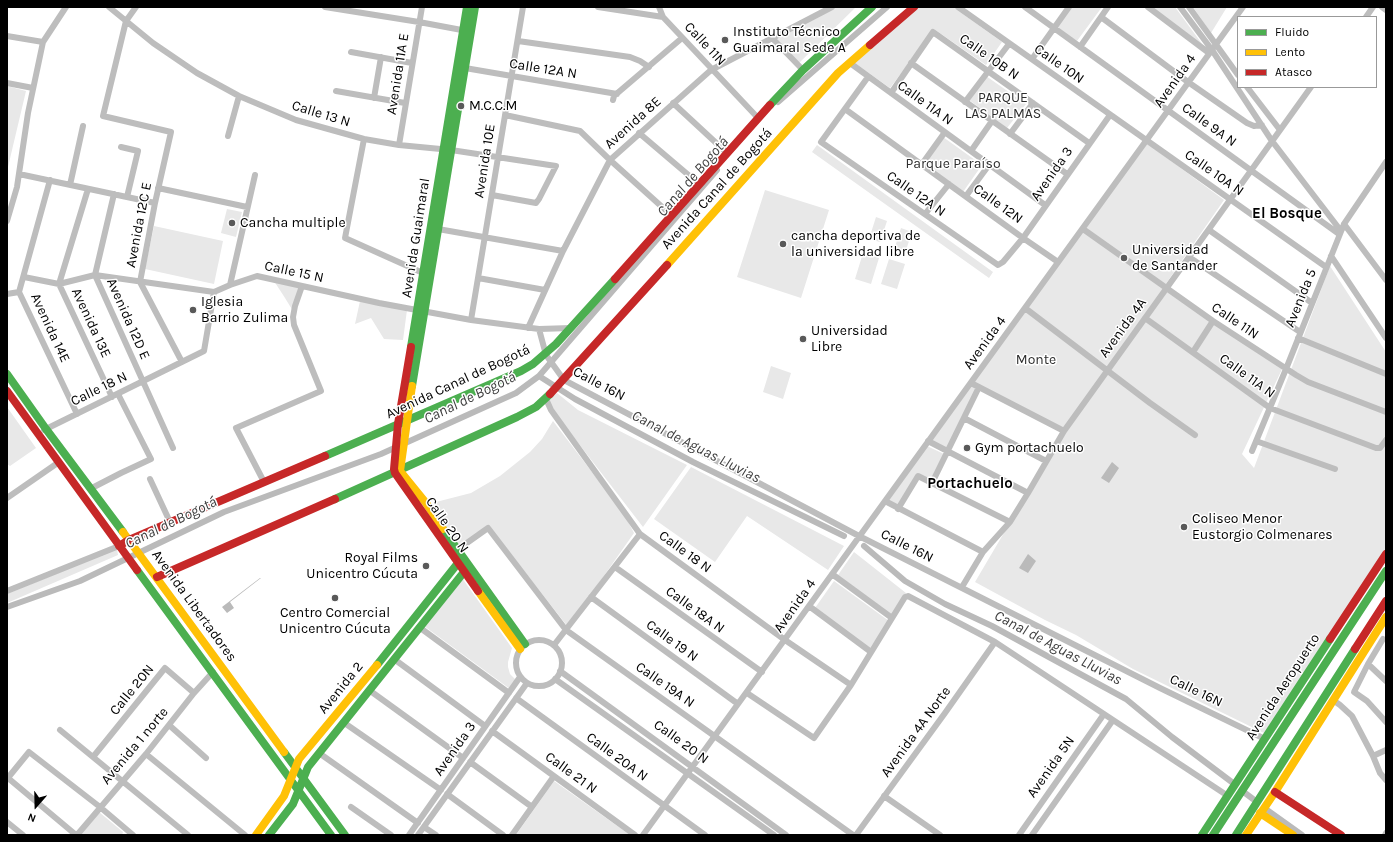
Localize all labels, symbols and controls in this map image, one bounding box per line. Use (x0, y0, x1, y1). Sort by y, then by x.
legend (1237, 16, 1377, 88)
street label: Calle 11N (681, 19, 729, 69)
place label: Instituto Técnico Guaimaral Sede A (733, 24, 846, 56)
text: Fluido (1275, 25, 1309, 39)
street label: Calle 10B N (956, 30, 1022, 84)
street label: Avenida 11A E (383, 32, 413, 116)
marker: Instituto Técnico Guaimaral Sede A (720, 35, 730, 45)
street label: Calle 10N (1031, 41, 1087, 87)
text: Lento (1275, 45, 1305, 59)
street label: Avenida 4 (1150, 51, 1200, 111)
street label: Calle 12A N (508, 55, 578, 83)
text: Atasco (1275, 65, 1312, 79)
street label: Calle 11A N (894, 77, 956, 129)
park label: PARQUE LAS PALMAS (965, 90, 1041, 122)
street label: Avenida 8E (601, 93, 665, 153)
street label: Calle 13 N (290, 97, 352, 131)
place label: M.C.C.M (469, 98, 517, 114)
street label: Calle 9A N (1178, 99, 1240, 151)
marker: M.C.C.M (456, 101, 466, 111)
street label: Avenida 10E (471, 123, 499, 199)
street label: Avenida Canal de Bogotá (658, 125, 776, 253)
water label: Canal de Bogotá (653, 133, 733, 221)
street label: Avenida 3 (1027, 144, 1077, 204)
street label: Calle 10A N (1181, 146, 1247, 200)
park label: Parque Paraíso (905, 156, 1001, 172)
street label: Calle 12A N (883, 168, 949, 220)
street label: Avenida Guaimaral (398, 177, 434, 299)
street label: Calle 12N (970, 180, 1026, 228)
street label: Avenida 12C E (123, 181, 155, 269)
district label: El Bosque (1252, 205, 1322, 223)
place label: Cancha multiple (240, 215, 346, 231)
marker: Cancha multiple (227, 218, 237, 228)
place label: cancha deportiva de la universidad libre (791, 228, 920, 260)
marker: cancha deportiva de la universidad libre (778, 239, 788, 249)
place label: Universidad de Santander (1132, 242, 1217, 274)
marker: Universidad de Santander (1119, 253, 1129, 263)
street label: Calle 15 N (263, 258, 325, 286)
street label: Avenida 5 (1282, 266, 1320, 330)
street label: Avenida 12D E (103, 276, 153, 362)
street label: Avenida 13E (68, 286, 114, 360)
street label: Avenida 14E (27, 291, 73, 365)
place label: Iglesia Barrio Zulima (201, 294, 288, 326)
street label: Avenida 4A (1096, 295, 1150, 361)
street label: Calle 11N (1208, 299, 1262, 343)
marker: Iglesia Barrio Zulima (188, 305, 198, 315)
street label: Avenida 4 (960, 313, 1010, 373)
place label: Universidad Libre (811, 323, 888, 356)
marker: Universidad Libre (798, 334, 808, 344)
street label: Avenida Canal de Bogotá (383, 341, 533, 423)
street label: Calle 11A N (1216, 350, 1278, 402)
park label: Monte (1016, 352, 1056, 368)
street label: Calle 16N (570, 363, 628, 405)
street label: Calle 18 N (68, 368, 130, 410)
water label: Canal de Bogotá (421, 368, 519, 428)
water label: Canal de Aguas Lluvias (629, 407, 763, 487)
place label: Gym portachuelo (975, 440, 1084, 456)
marker: Gym portachuelo (962, 443, 972, 453)
district label: Portachuelo (927, 475, 1013, 493)
water label: Canal de Bogotá (122, 493, 220, 553)
street label: Calle 20 N (422, 494, 472, 556)
place label: Coliseo Menor Eustorgio Colmenares (1192, 511, 1333, 544)
marker: Coliseo Menor Eustorgio Colmenares (1179, 522, 1189, 532)
street label: Calle 16N (878, 526, 936, 566)
street label: Calle 18 N (655, 527, 715, 577)
street label: Avenida Libertadores (148, 547, 240, 665)
place label: Royal Films Unicentro Cúcuta (306, 550, 418, 582)
marker: Royal Films Unicentro Cúcuta (421, 561, 431, 571)
street label: Avenida 4 (770, 576, 820, 636)
street label: Calle 18A N (662, 583, 728, 637)
marker: Centro Comercial Unicentro Cúcuta (330, 593, 340, 603)
place label: Centro Comercial Unicentro Cúcuta (279, 605, 391, 638)
water label: Canal de Aguas Lluvias (991, 607, 1125, 689)
street label: Calle 19 N (643, 616, 701, 666)
street label: Avenida Aeropuerto (1242, 631, 1324, 743)
street label: Avenida 2 (315, 659, 367, 717)
street label: Calle 19A N (632, 659, 698, 711)
street label: Calle 20N (106, 661, 158, 719)
street label: Calle 16N (1167, 671, 1225, 711)
street label: Avenida 4A Norte (878, 683, 954, 781)
street label: Avenida 1 norte (98, 704, 172, 788)
street label: Calle 20 N (650, 716, 712, 768)
street label: Avenida 3 (430, 719, 480, 779)
street label: Calle 20A N (583, 729, 651, 785)
street label: Avenida 5N (1024, 733, 1078, 801)
street label: Calle 21 N (542, 748, 600, 798)
north arrow (16, 786, 56, 826)
text: N (26, 810, 38, 825)

